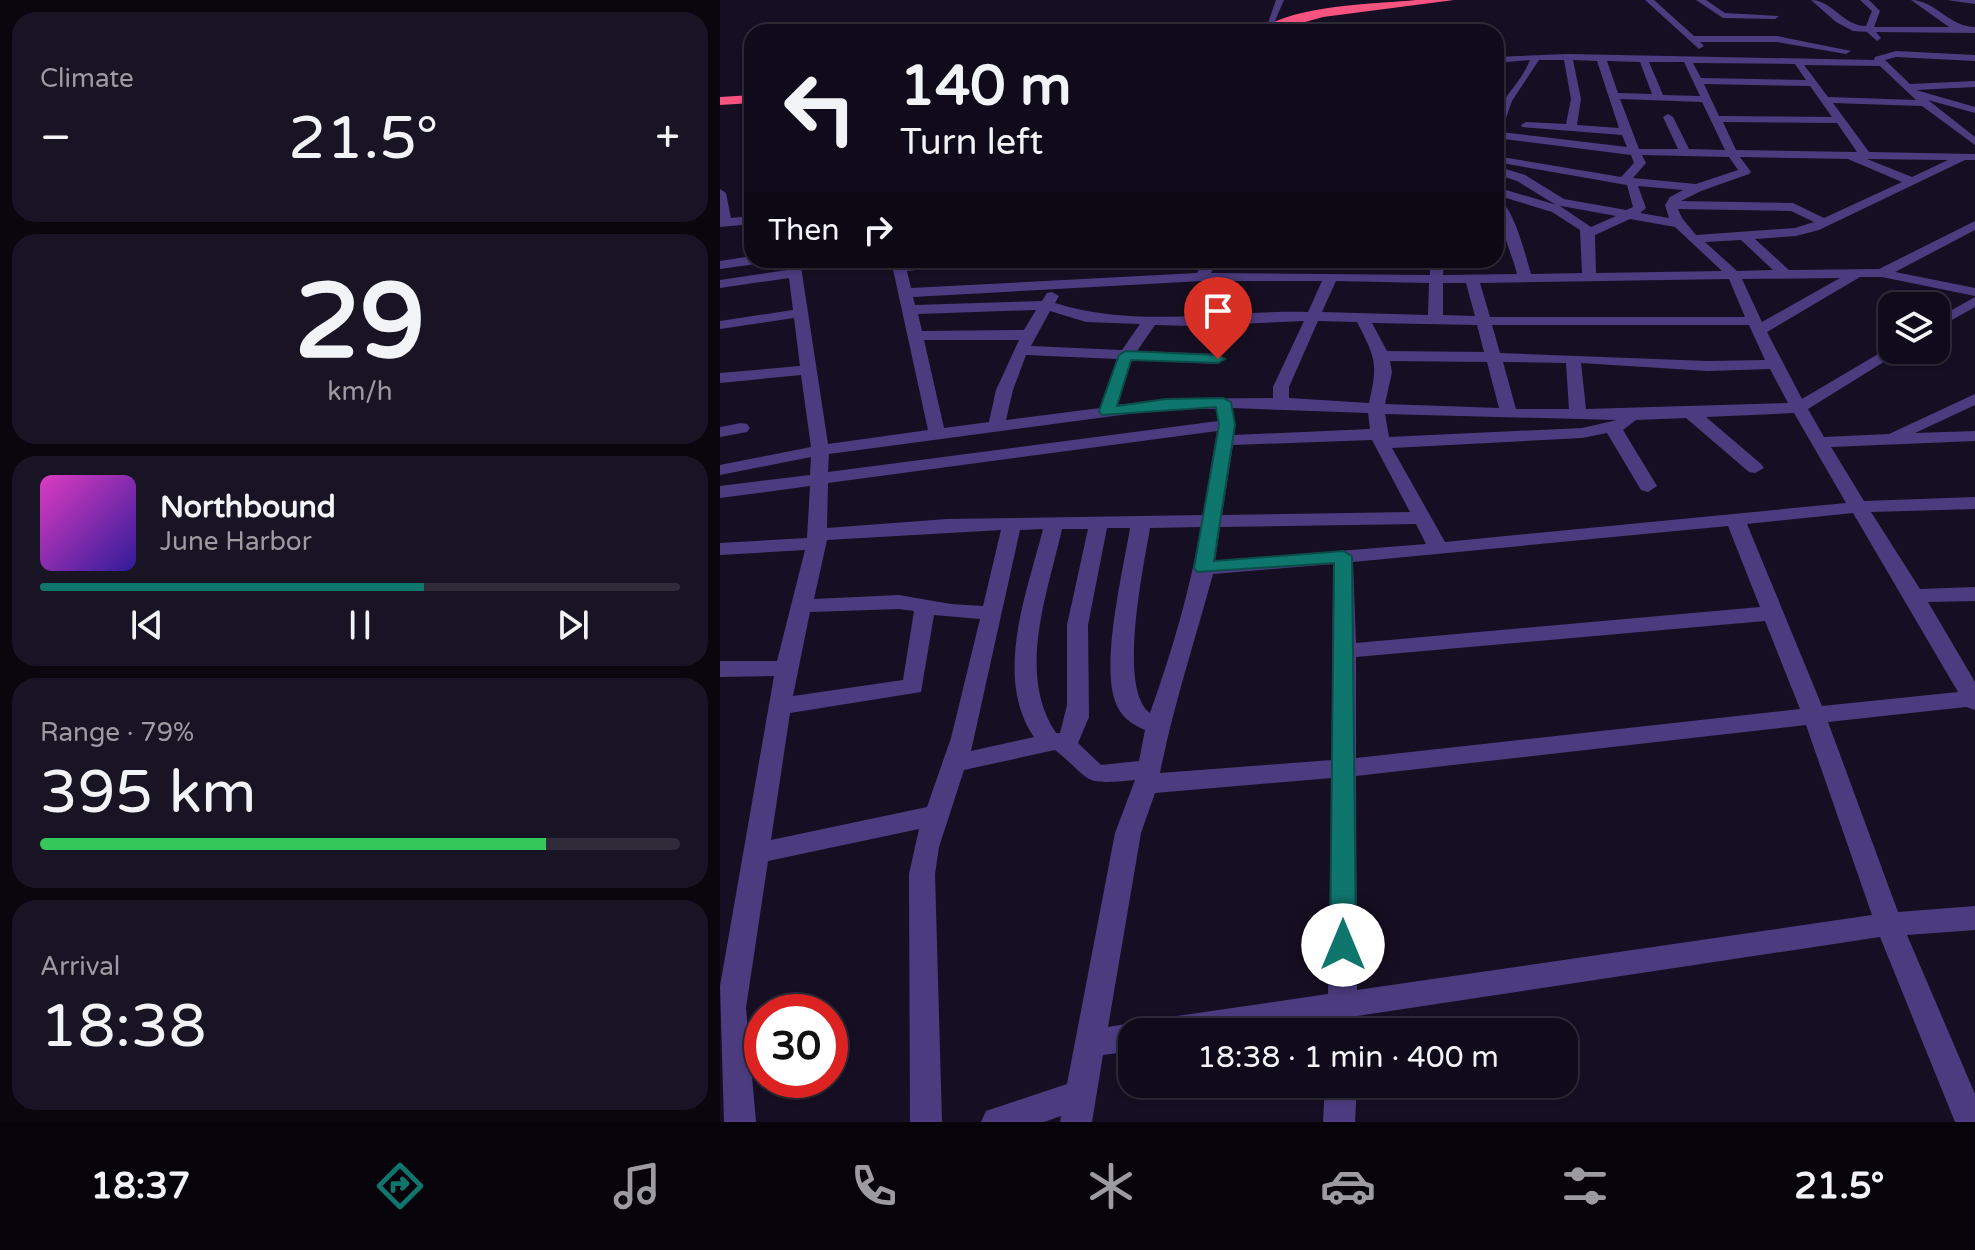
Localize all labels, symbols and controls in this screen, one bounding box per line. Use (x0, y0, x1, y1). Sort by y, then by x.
text: 140 m (900, 53, 1071, 120)
icon: left (768, 56, 872, 160)
text: Climate (40, 63, 134, 94)
text: 21.5° (288, 103, 438, 175)
text: − (40, 112, 71, 165)
text: + (655, 112, 680, 165)
text: Turn left (900, 121, 1043, 164)
icon: right (856, 208, 900, 252)
text: Then (768, 212, 840, 249)
text: 29 (295, 261, 425, 386)
pin (1184, 277, 1252, 359)
icon: arrive (1196, 289, 1240, 333)
map controls (1878, 292, 1950, 364)
button: layers (1878, 292, 1950, 364)
text: km/h (327, 376, 393, 407)
text: Northbound (160, 489, 336, 526)
text: June Harbor (160, 526, 312, 557)
icon: previous (125, 603, 169, 647)
icon: pause (338, 603, 382, 647)
icon: next (551, 603, 595, 647)
text: Range · 79% (40, 717, 194, 748)
text: 395 km (40, 757, 256, 829)
position arrow (1301, 903, 1385, 987)
text: Arrival (40, 951, 120, 982)
text: 18:38 (40, 991, 206, 1063)
speed limit sign: 30 (744, 994, 848, 1098)
text: 18:38 · 1 min · 400 m (1197, 1039, 1499, 1076)
icon: directions (372, 1158, 428, 1214)
icon: music (609, 1158, 665, 1214)
icon: phone (846, 1158, 902, 1214)
icon: climate (1083, 1158, 1139, 1214)
icon: car (1320, 1158, 1376, 1214)
icon: filters (1557, 1158, 1613, 1214)
text: 18:37 (91, 1165, 190, 1208)
text: 21.5° (1794, 1165, 1884, 1208)

